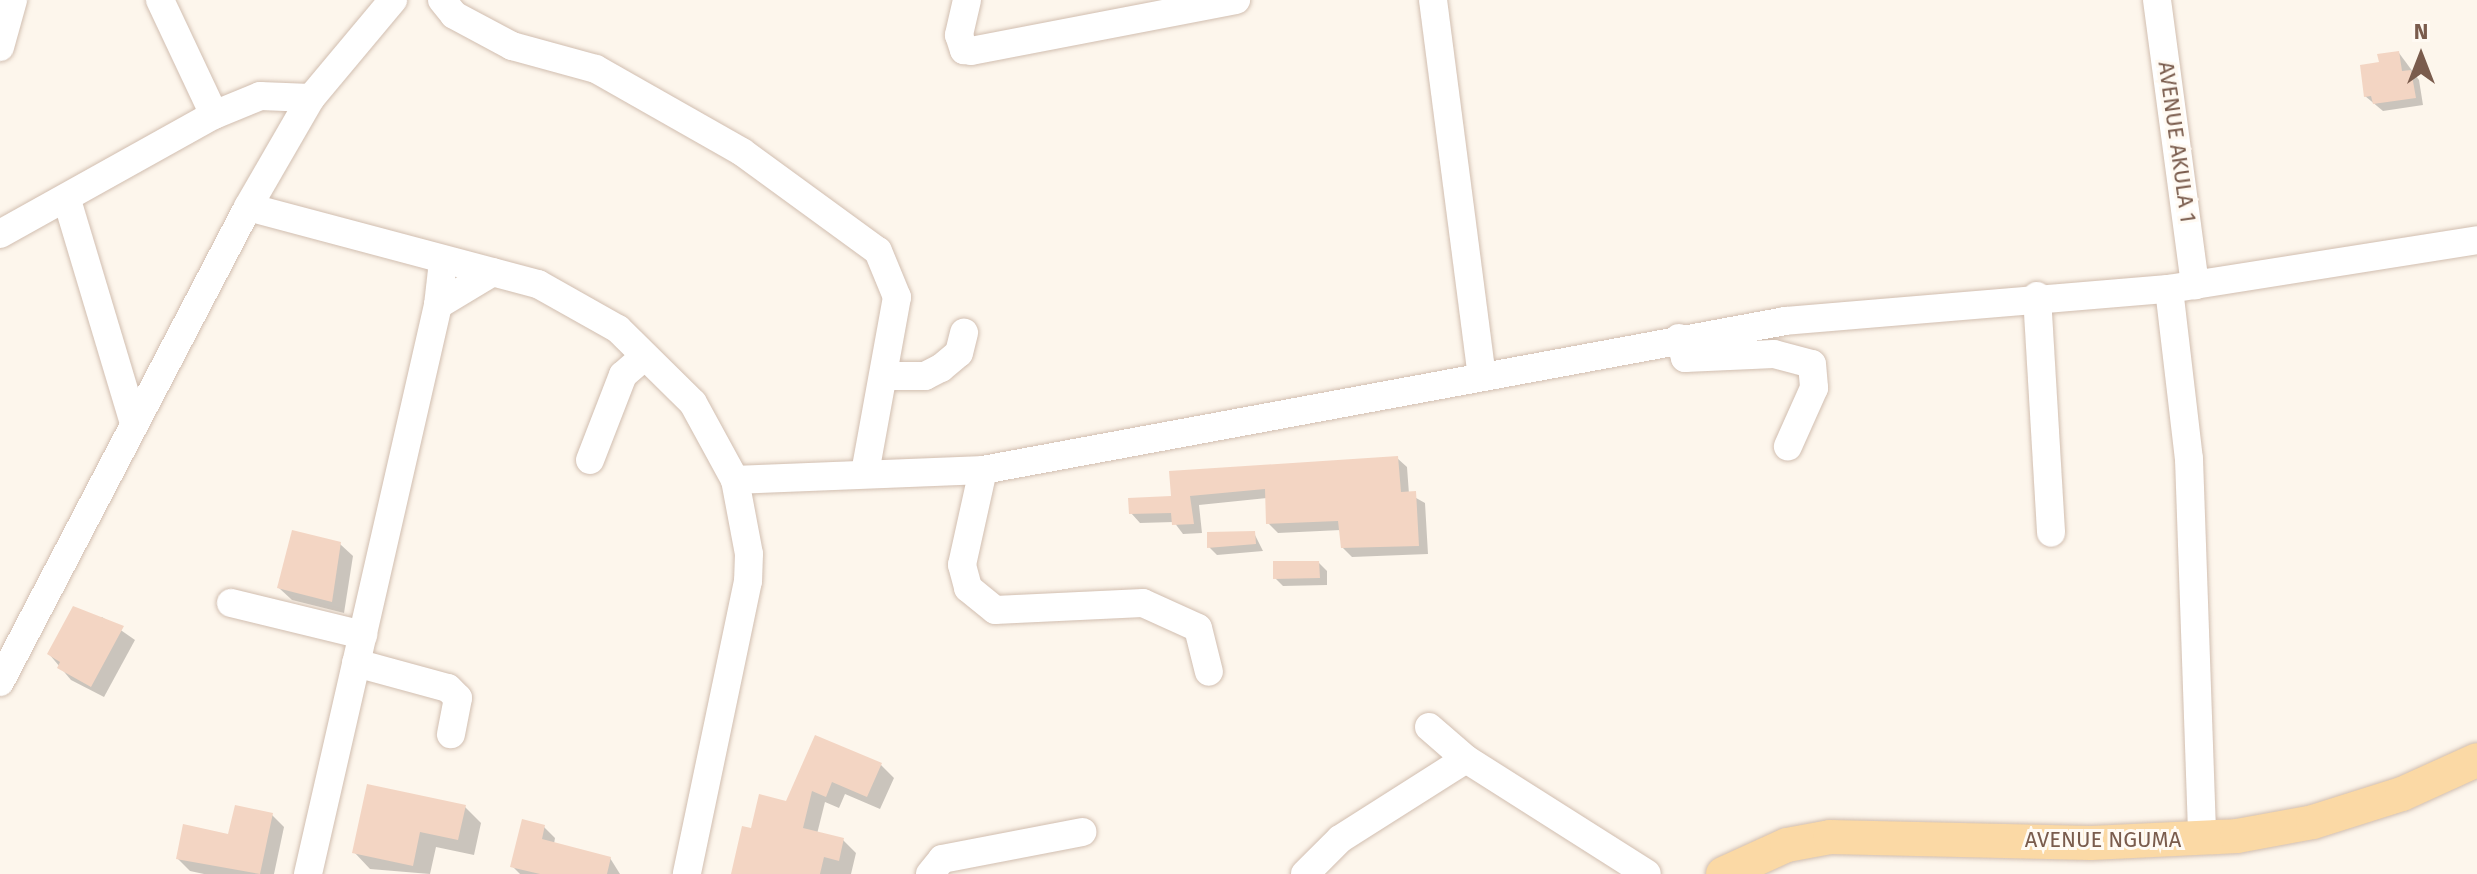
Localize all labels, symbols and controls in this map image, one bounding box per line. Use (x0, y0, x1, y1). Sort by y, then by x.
north arrow (2381, 16, 2461, 96)
text: N (2414, 18, 2428, 45)
street label: AVENUE AKULA 1 (2153, 60, 2201, 224)
street label: AVENUE NGUMA (2025, 827, 2181, 853)

